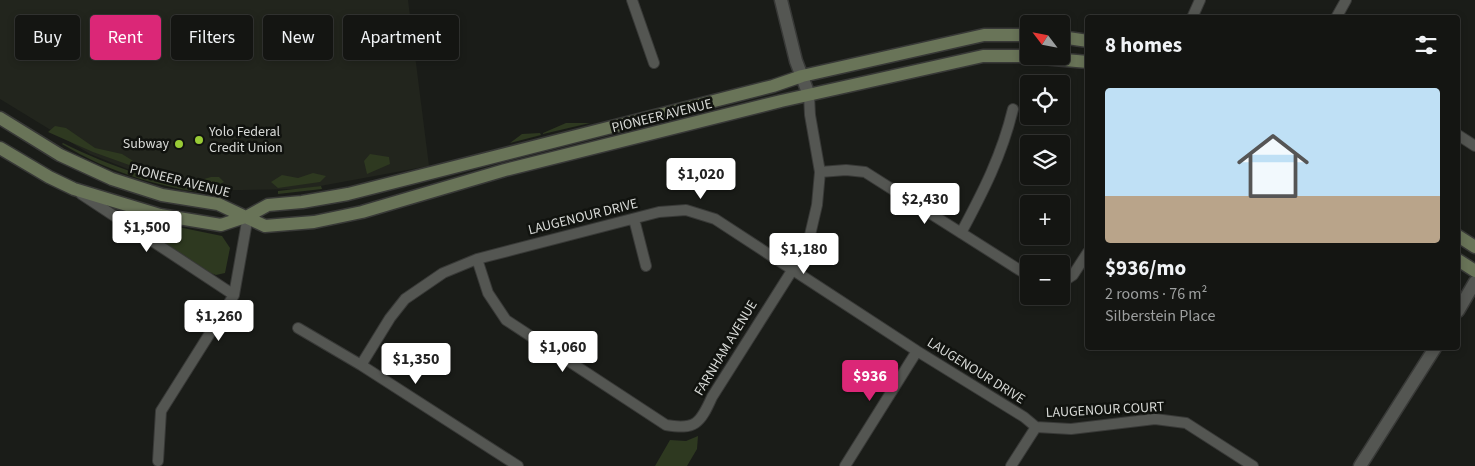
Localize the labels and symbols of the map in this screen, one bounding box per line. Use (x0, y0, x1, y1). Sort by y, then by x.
north arrow (1020, 15, 1070, 65)
street label: PIONEER AVENUE (610, 94, 714, 138)
place label: Yolo Federal Credit Union (208, 122, 283, 158)
place label: Subway (123, 134, 169, 154)
marker: Yolo Federal Credit Union (193, 134, 205, 146)
marker: Subway (173, 138, 185, 150)
pin: $1,020 (660, 158, 742, 200)
street label: PIONEER AVENUE (128, 159, 232, 203)
pin: $2,430 (884, 182, 966, 225)
street label: LAUGENOUR DRIVE (526, 194, 640, 240)
pin: $1,500 (106, 210, 188, 253)
pin: $1,180 (763, 232, 845, 275)
street label: FARNHAM AVENUE (690, 296, 762, 400)
pin: $1,260 (178, 300, 260, 342)
pin: $1,060 (522, 330, 604, 373)
street label: LAUGENOUR DRIVE (923, 333, 1029, 409)
pin: $1,350 (375, 342, 457, 385)
pin: $936 (840, 360, 900, 402)
street label: LAUGENOUR COURT (1045, 397, 1165, 423)

